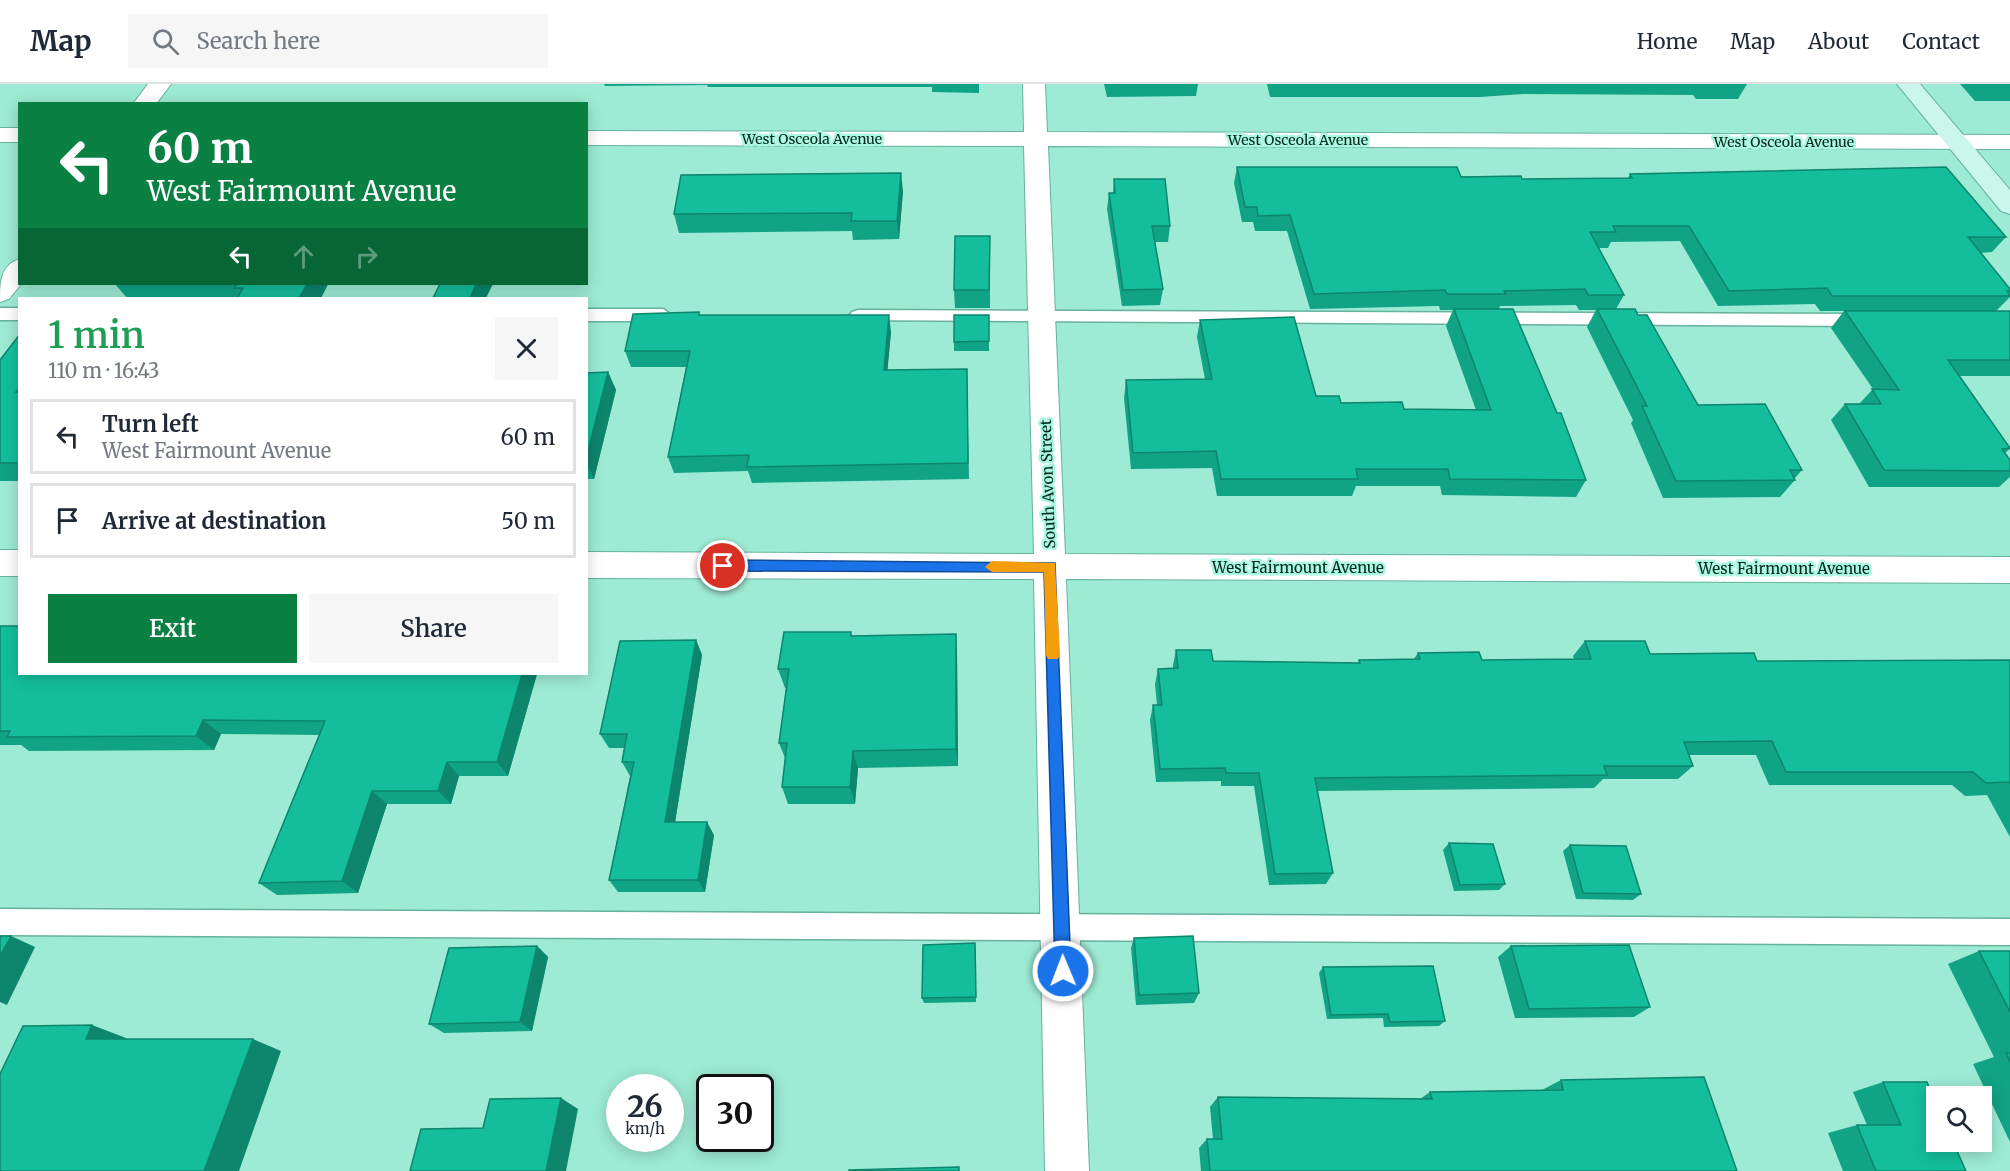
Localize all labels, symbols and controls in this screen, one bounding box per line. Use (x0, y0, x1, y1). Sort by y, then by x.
search box (128, 14, 548, 68)
text: Map (30, 23, 92, 59)
icon: search (149, 25, 182, 58)
text: Search here (197, 27, 320, 55)
text: Home (1637, 28, 1697, 55)
text: Map (1730, 28, 1775, 55)
text: About (1808, 28, 1869, 55)
text: Contact (1902, 28, 1980, 55)
text: 60 m (147, 122, 253, 174)
icon: left (48, 126, 126, 204)
street label: West Osceola Avenue (741, 130, 882, 148)
street label: West Osceola Avenue (1227, 131, 1368, 149)
street label: West Osceola Avenue (1713, 133, 1854, 151)
text: West Fairmount Avenue (147, 174, 456, 208)
icon: left (224, 240, 257, 273)
icon: ahead (287, 240, 320, 273)
icon: right (350, 240, 383, 273)
text: 1 min (48, 313, 145, 358)
button: close (495, 317, 558, 380)
text: 110 m · 16:43 (48, 358, 159, 383)
text: Turn left (102, 410, 199, 438)
street label: South Avon Street (1036, 419, 1059, 549)
icon: left (51, 420, 84, 453)
text: 60 m (501, 423, 555, 451)
text: West Fairmount Avenue (102, 438, 331, 463)
icon: arrive (51, 504, 84, 537)
text: Arrive at destination (102, 507, 326, 535)
text: 50 m (501, 507, 555, 535)
pin (697, 540, 748, 591)
icon: arrive (706, 549, 739, 582)
street label: West Fairmount Avenue (1211, 558, 1384, 577)
street label: West Fairmount Avenue (1697, 559, 1870, 578)
button: Exit (48, 594, 297, 663)
button: Share (309, 594, 558, 663)
position arrow (1031, 939, 1095, 1003)
speed limit sign: 30 (696, 1074, 774, 1152)
map controls (1926, 1086, 1992, 1152)
button: search (1926, 1086, 1992, 1152)
text: 26 (627, 1087, 663, 1125)
text: km/h (625, 1119, 665, 1138)

